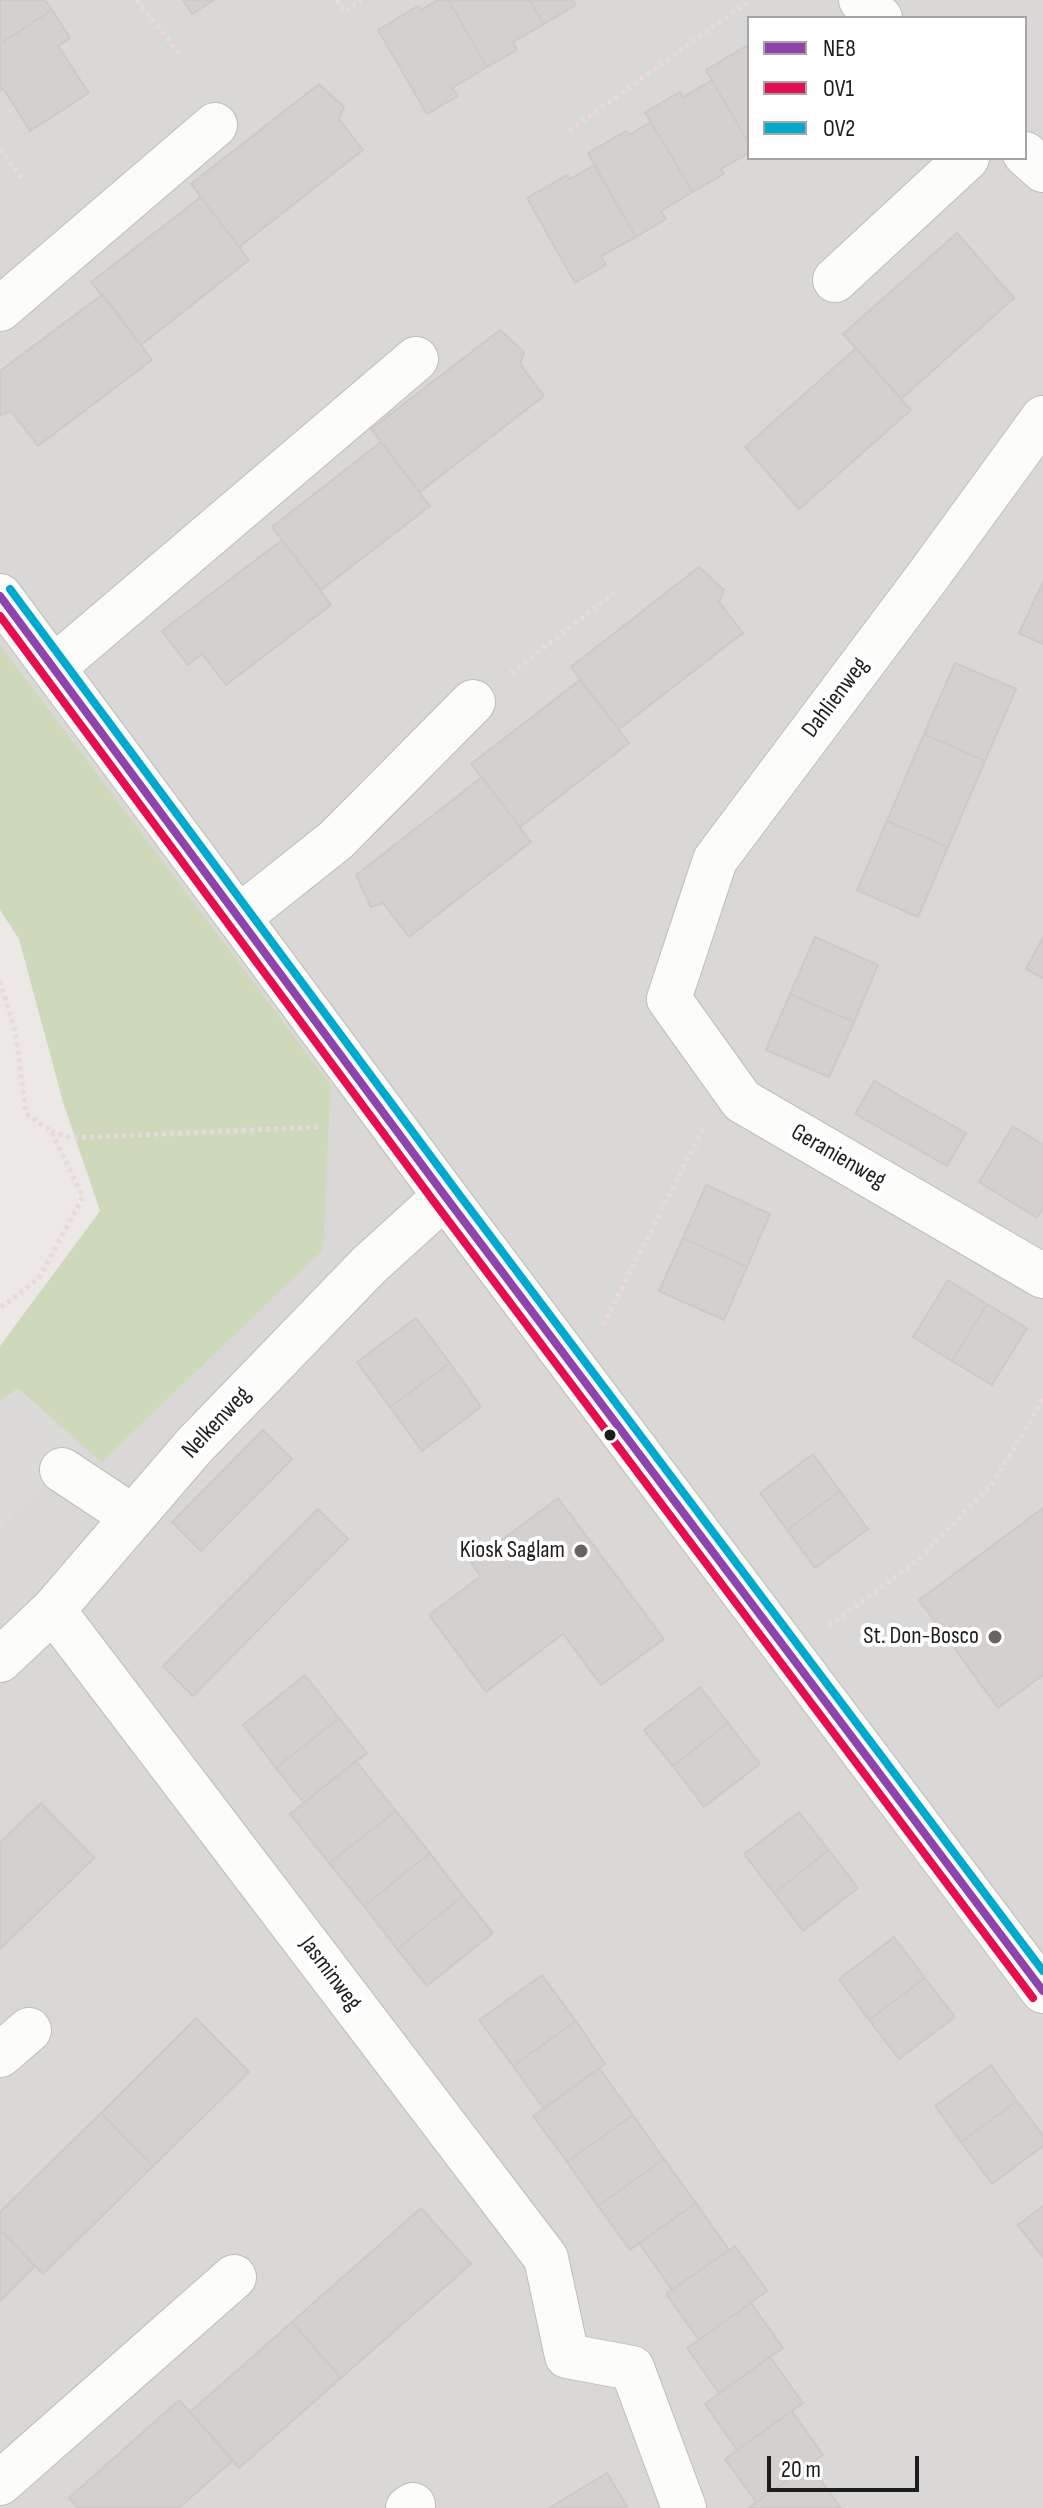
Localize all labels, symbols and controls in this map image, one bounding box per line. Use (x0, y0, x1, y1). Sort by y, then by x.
legend (747, 16, 1027, 160)
text: NE8 (823, 34, 856, 63)
text: OV1 (823, 74, 854, 103)
text: OV2 (823, 114, 855, 143)
street label: Dahlienweg (796, 652, 876, 744)
street label: Geranienweg (785, 1118, 891, 1196)
street label: Nelkenweg (177, 1381, 257, 1465)
unlabelled marker (602, 1427, 618, 1443)
place label: Kiosk Saglam (460, 1537, 565, 1565)
marker: Kiosk Saglam (572, 1542, 590, 1560)
place label: St. Don-Bosco (863, 1623, 979, 1651)
marker: St. Don-Bosco (986, 1628, 1004, 1646)
street label: Jasminweg (293, 1931, 367, 2017)
scale bar (771, 2440, 923, 2490)
text: 20 m (781, 2455, 821, 2484)

